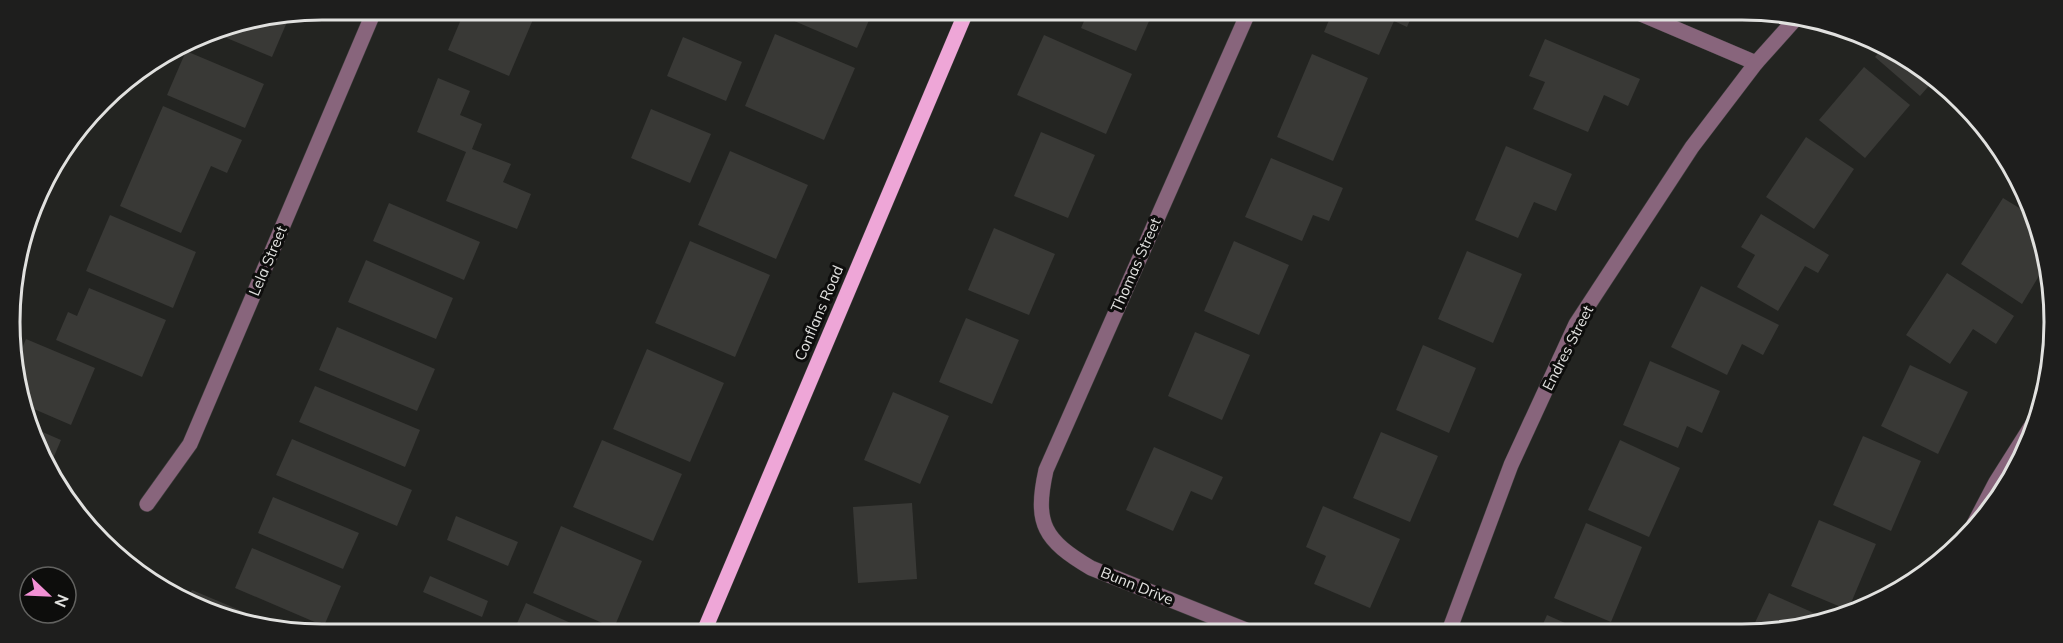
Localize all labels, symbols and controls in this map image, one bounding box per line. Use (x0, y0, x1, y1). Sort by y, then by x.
street label: Thomas Street (1106, 215, 1165, 315)
street label: Lela Street (244, 223, 291, 299)
street label: Conflans Road (790, 262, 847, 363)
street label: Endres Street (1538, 302, 1597, 394)
street label: Bunn Drive (1098, 562, 1176, 609)
north arrow (18, 565, 78, 625)
text: N (50, 591, 73, 610)

